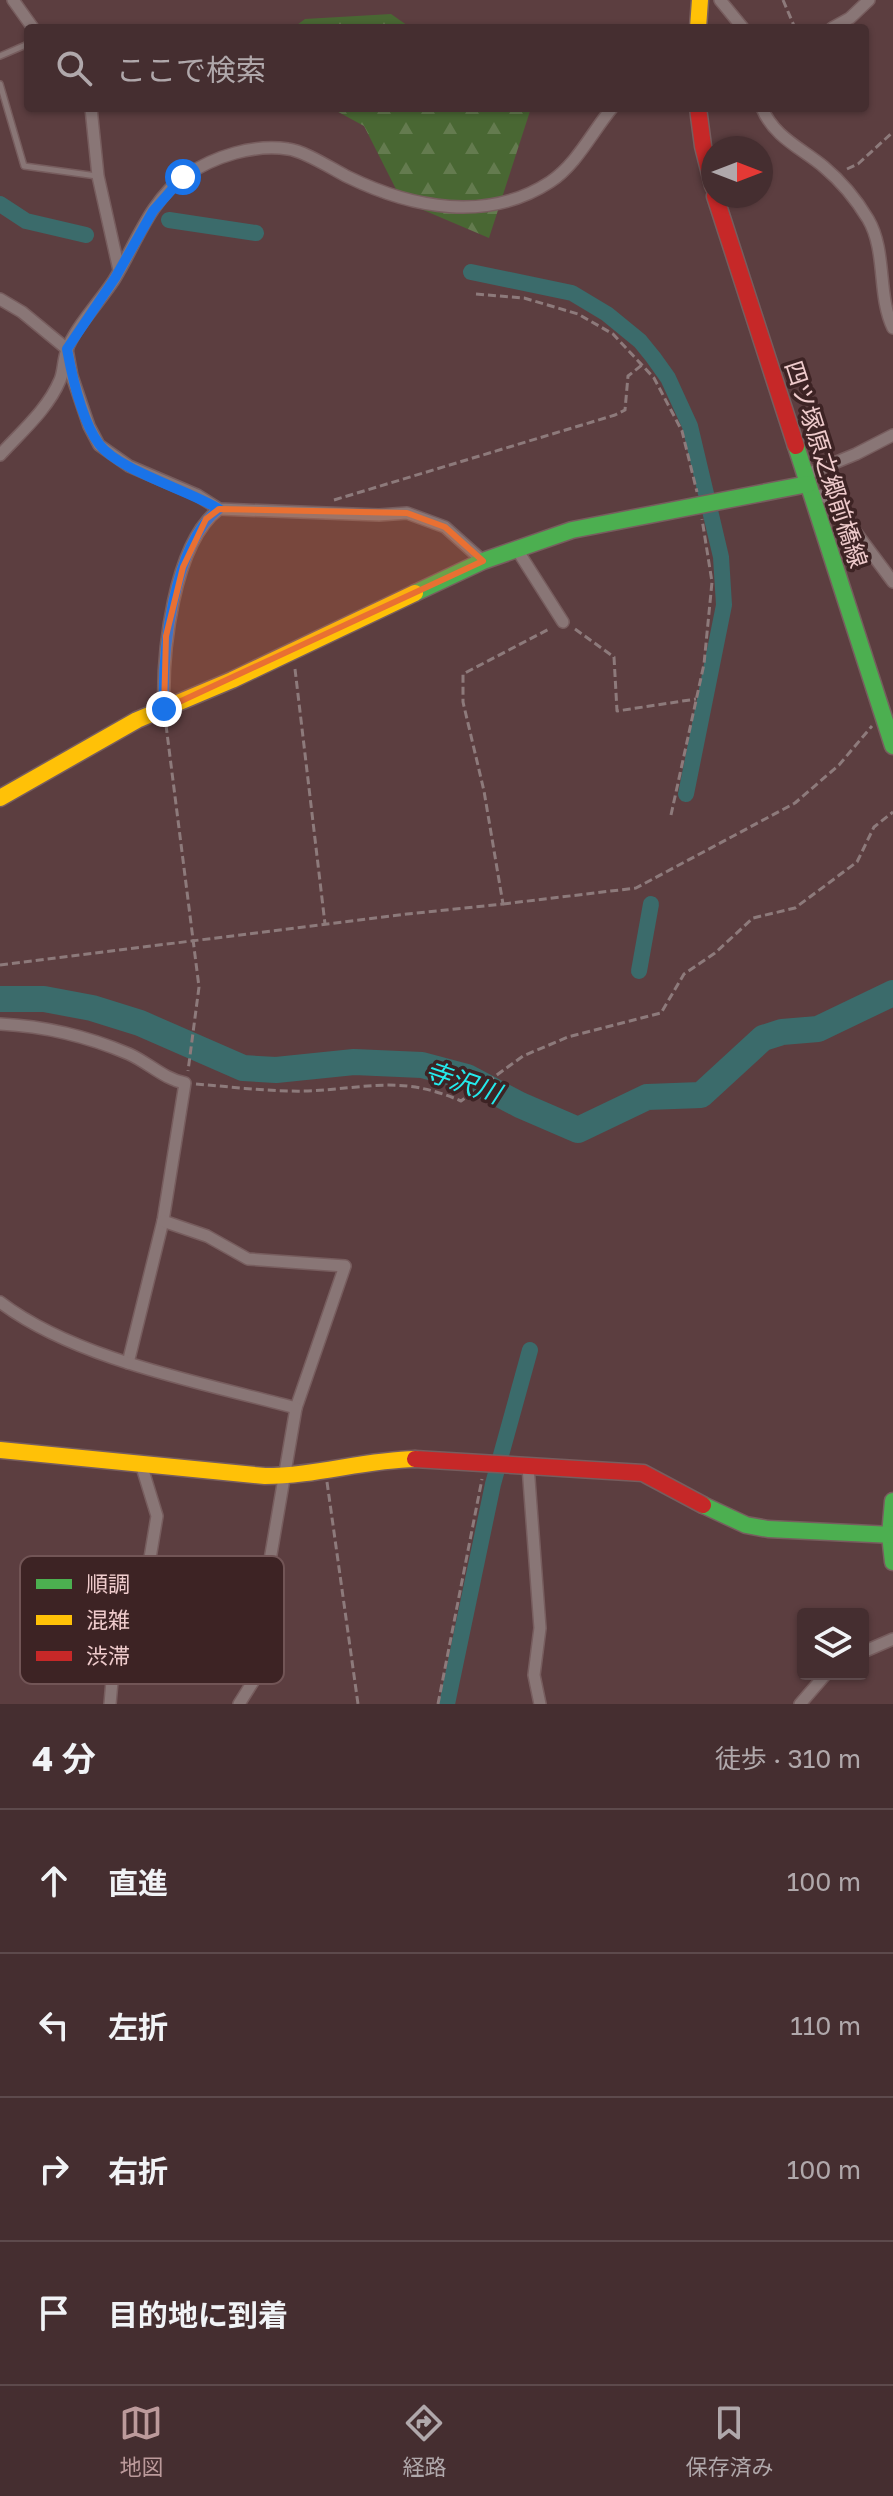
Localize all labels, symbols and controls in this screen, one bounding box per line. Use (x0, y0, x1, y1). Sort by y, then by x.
search box (24, 24, 869, 112)
icon: search (52, 46, 96, 90)
text: ここで検索 (116, 52, 266, 88)
north arrow (701, 136, 773, 208)
route start (165, 159, 201, 195)
street label: 四ツ塚原之郷前橋線 (780, 357, 874, 571)
route end (146, 691, 182, 727)
water label: 寺沢川 (421, 1055, 508, 1110)
legend (20, 1556, 284, 1684)
text: 順調 (86, 1570, 130, 1597)
text: 混雑 (86, 1606, 130, 1633)
map controls (797, 1608, 869, 1680)
button: layers (797, 1608, 869, 1680)
text: 渋滞 (86, 1642, 130, 1669)
text: 4 分 (32, 1738, 96, 1778)
text: 徒歩 · 310 m (715, 1743, 861, 1774)
icon: ahead (32, 1859, 76, 1903)
text: 直進 (108, 1865, 168, 1901)
text: 100 m (787, 1866, 861, 1897)
icon: left (32, 2003, 76, 2047)
text: 左折 (108, 2009, 168, 2045)
text: 110 m (790, 2010, 861, 2041)
icon: right (32, 2147, 76, 2191)
text: 右折 (108, 2153, 168, 2189)
text: 100 m (787, 2154, 861, 2185)
icon: arrive (32, 2291, 76, 2335)
text: 目的地に到着 (108, 2297, 288, 2333)
tab: 地図 (119, 2401, 164, 2481)
tab: 経路 (402, 2401, 447, 2481)
tab: 保存済み (685, 2401, 774, 2481)

